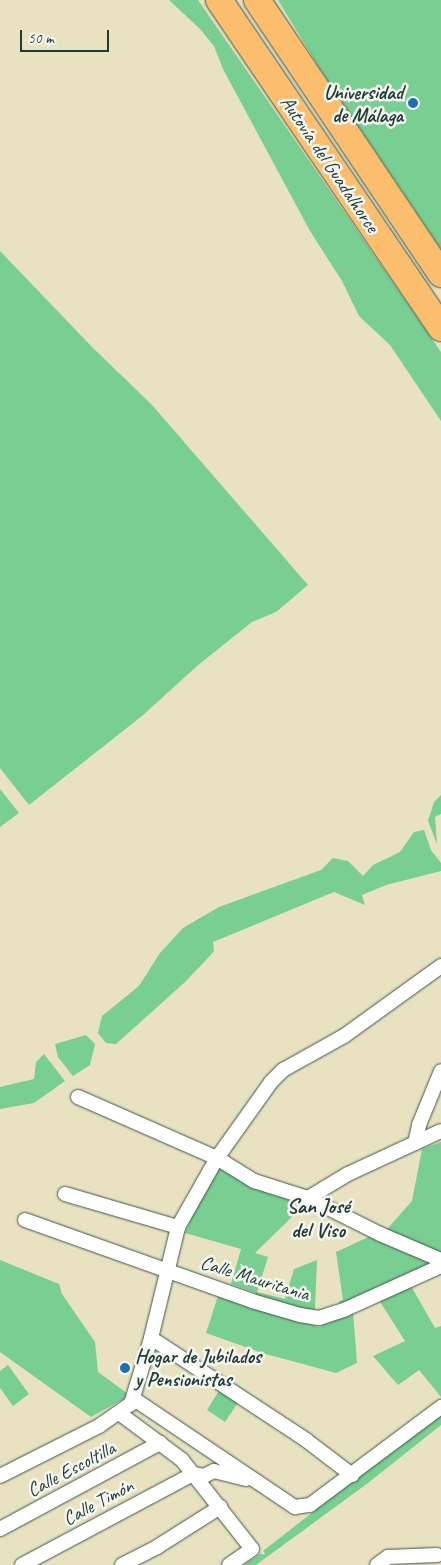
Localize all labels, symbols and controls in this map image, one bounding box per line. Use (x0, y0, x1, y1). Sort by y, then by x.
scale bar (22, 20, 111, 52)
text: 50 m (28, 29, 54, 48)
place label: Universidad de Málaga (324, 80, 403, 127)
street label: Autovía del Guadalhorce (276, 91, 384, 237)
marker: Universidad de Málaga (407, 97, 419, 109)
district label: San José del Viso (287, 1193, 349, 1243)
street label: Calle Mauritania (197, 1250, 313, 1306)
place label: Hogar de Jubilados y Pensionistas (135, 1344, 261, 1391)
marker: Hogar de Jubilados y Pensionistas (119, 1362, 131, 1374)
street label: Calle Escoltilla (23, 1436, 119, 1502)
street label: Calle Timón (59, 1473, 137, 1531)

